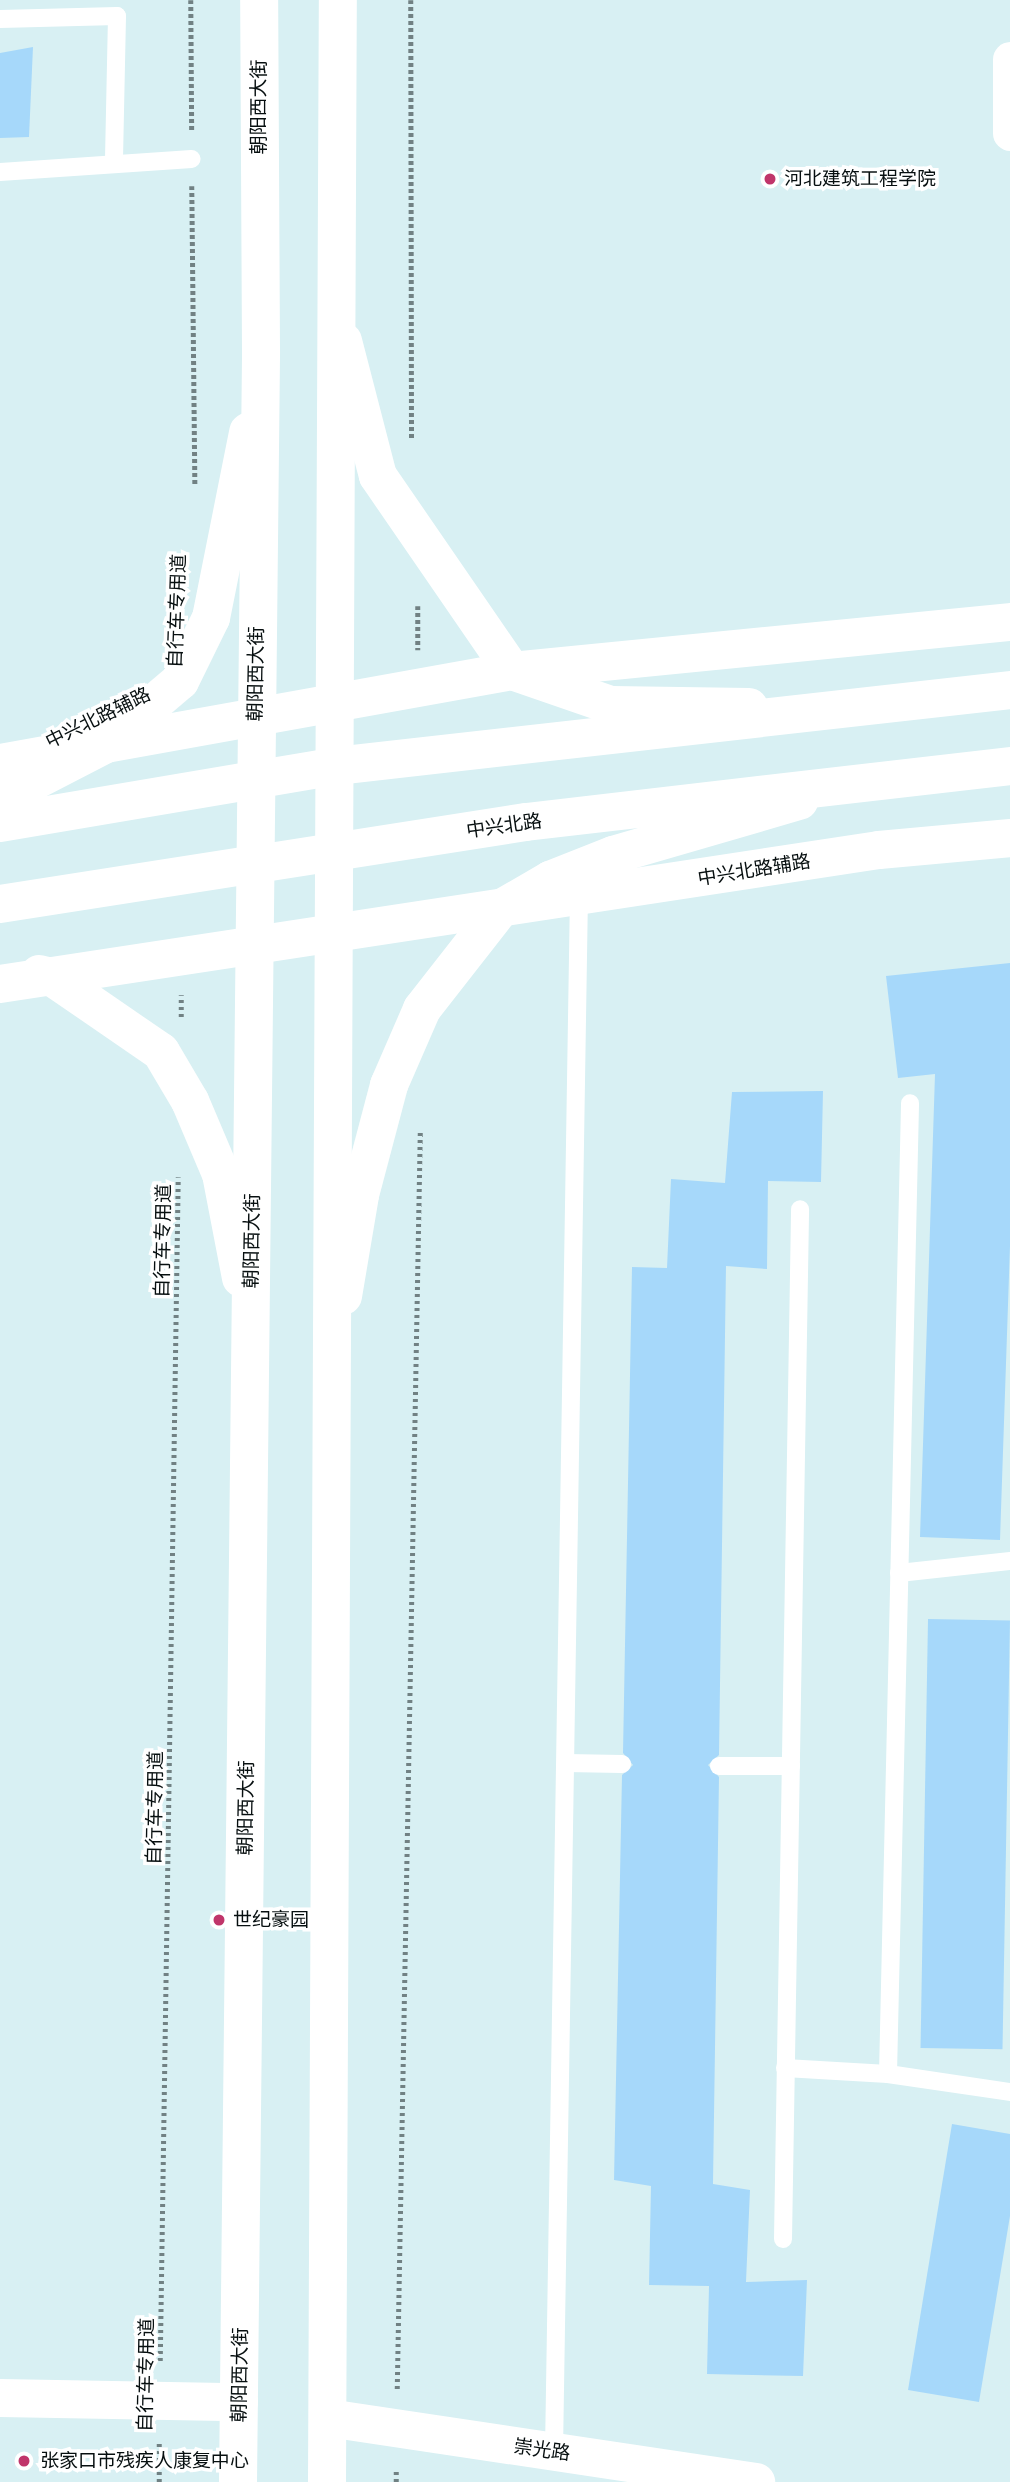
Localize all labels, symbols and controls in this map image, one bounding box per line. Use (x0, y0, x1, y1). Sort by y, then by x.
street label: 朝阳西大街 (248, 60, 270, 154)
place label: 河北建筑工程学院 (784, 168, 936, 190)
marker: 河北建筑工程学院 (762, 171, 778, 187)
street label: 自行车专用道 (164, 554, 190, 668)
street label: 朝阳西大街 (244, 626, 268, 722)
street label: 中兴北路辅路 (42, 683, 154, 753)
street label: 中兴北路 (465, 809, 543, 843)
street label: 中兴北路辅路 (696, 850, 812, 890)
street label: 自行车专用道 (151, 1184, 175, 1298)
street label: 朝阳西大街 (240, 1193, 264, 1289)
street label: 自行车专用道 (143, 1751, 167, 1865)
street label: 朝阳西大街 (234, 1760, 258, 1856)
place label: 世纪豪园 (233, 1909, 309, 1931)
marker: 世纪豪园 (211, 1912, 227, 1928)
street label: 自行车专用道 (134, 2318, 158, 2432)
street label: 朝阳西大街 (228, 2327, 252, 2423)
street label: 崇光路 (512, 2435, 572, 2465)
place label: 张家口市残疾人康复中心 (40, 2450, 249, 2472)
marker: 张家口市残疾人康复中心 (14, 2451, 34, 2471)

